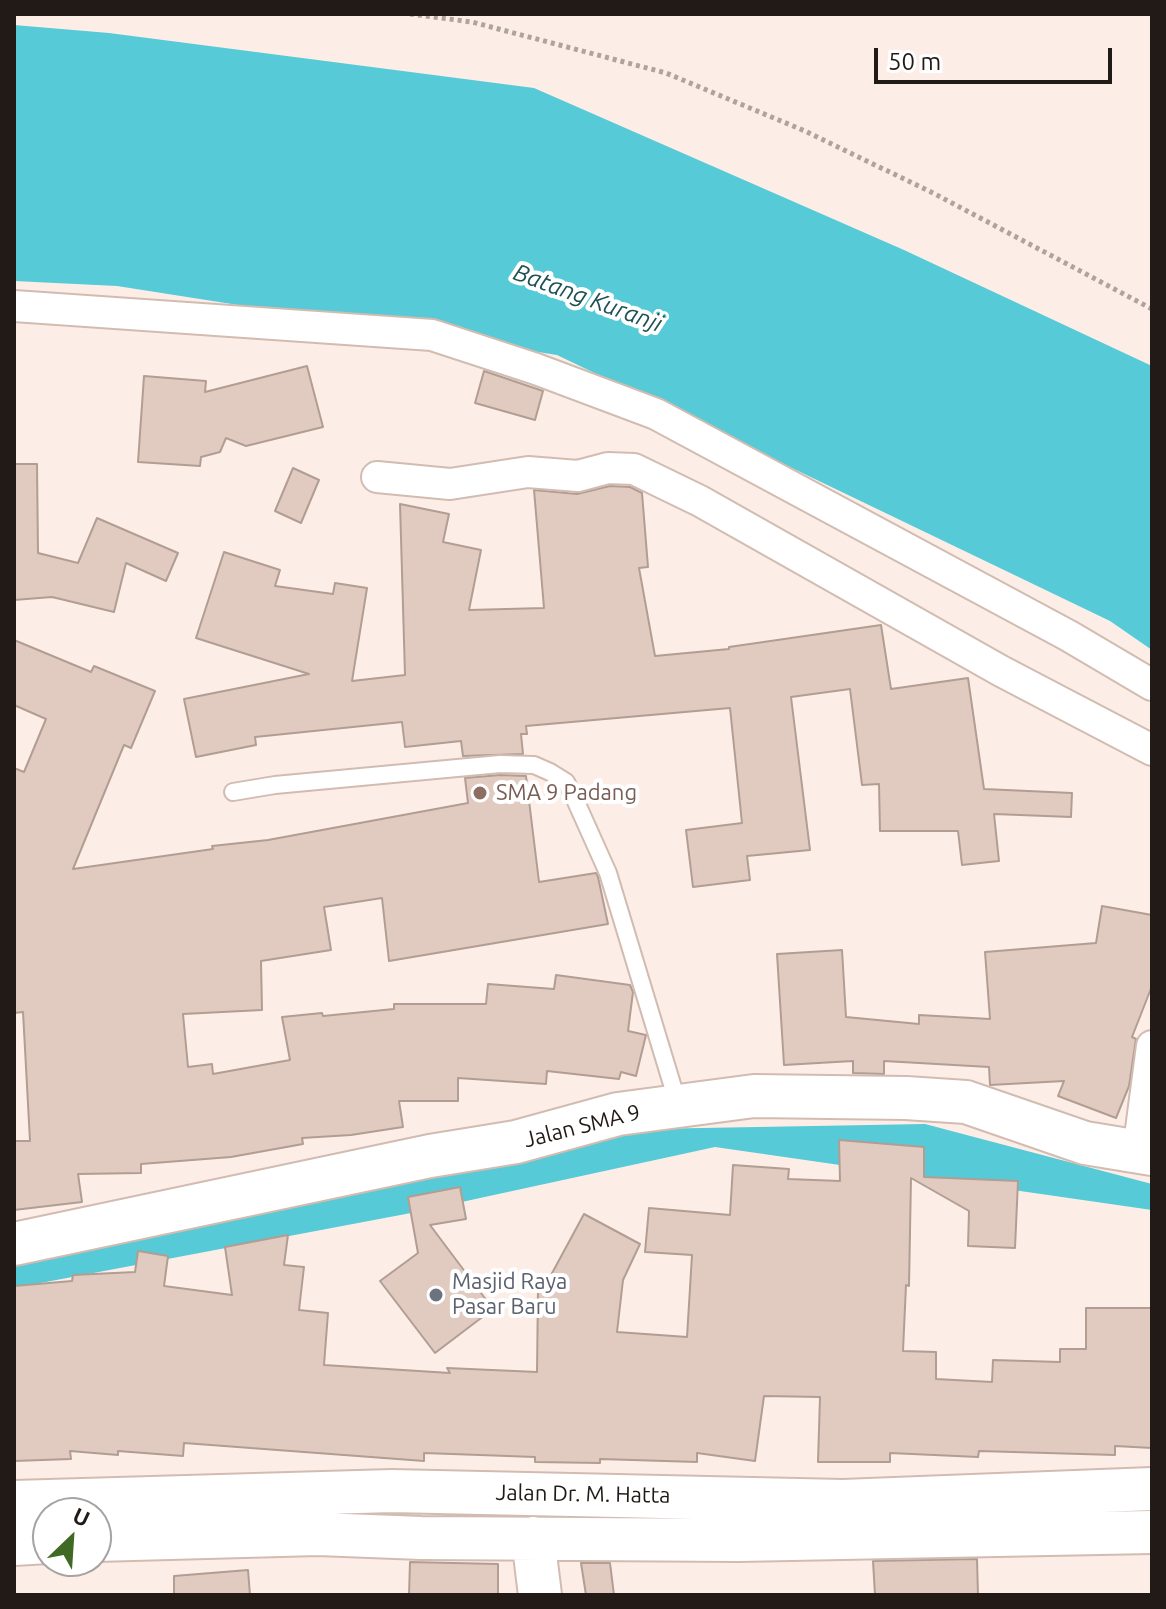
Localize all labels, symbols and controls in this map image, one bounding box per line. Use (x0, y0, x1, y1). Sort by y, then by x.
scale bar (878, 32, 1116, 82)
text: 50 m (888, 48, 941, 75)
water label: Batang Kuranji (510, 258, 666, 338)
place label: SMA 9 Padang (496, 780, 637, 806)
marker: SMA 9 Padang (471, 784, 489, 802)
street label: Jalan SMA 9 (521, 1099, 643, 1153)
place label: Masjid Raya Pasar Baru (452, 1269, 567, 1320)
marker: Masjid Raya Pasar Baru (427, 1286, 445, 1304)
street label: Jalan Dr. M. Hatta (495, 1479, 671, 1509)
north arrow (32, 1497, 112, 1577)
text: U (69, 1502, 94, 1531)

